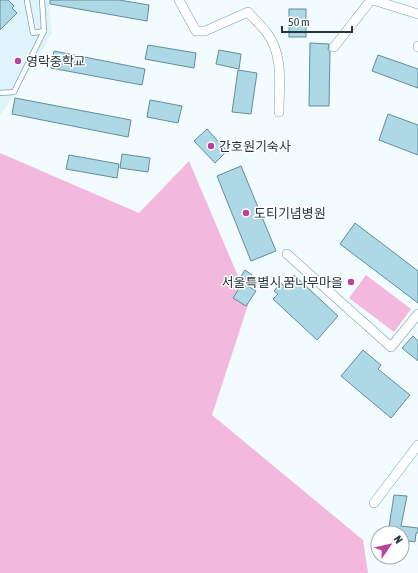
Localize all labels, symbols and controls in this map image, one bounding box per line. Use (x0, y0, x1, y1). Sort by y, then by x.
scale bar (282, 8, 352, 34)
text: 50 m (288, 15, 310, 29)
place label: 영락중학교 (26, 54, 86, 69)
marker: 영락중학교 (13, 56, 23, 66)
place label: 간호원기숙사 (219, 139, 291, 154)
marker: 간호원기숙사 (206, 141, 216, 151)
place label: 도티기념병원 (254, 206, 326, 221)
marker: 도티기념병원 (241, 208, 251, 218)
place label: 서울특별시 꿈나무마을 (222, 275, 343, 290)
marker: 서울특별시 꿈나무마을 (346, 277, 356, 287)
north arrow (370, 525, 410, 565)
text: N (391, 533, 405, 545)

